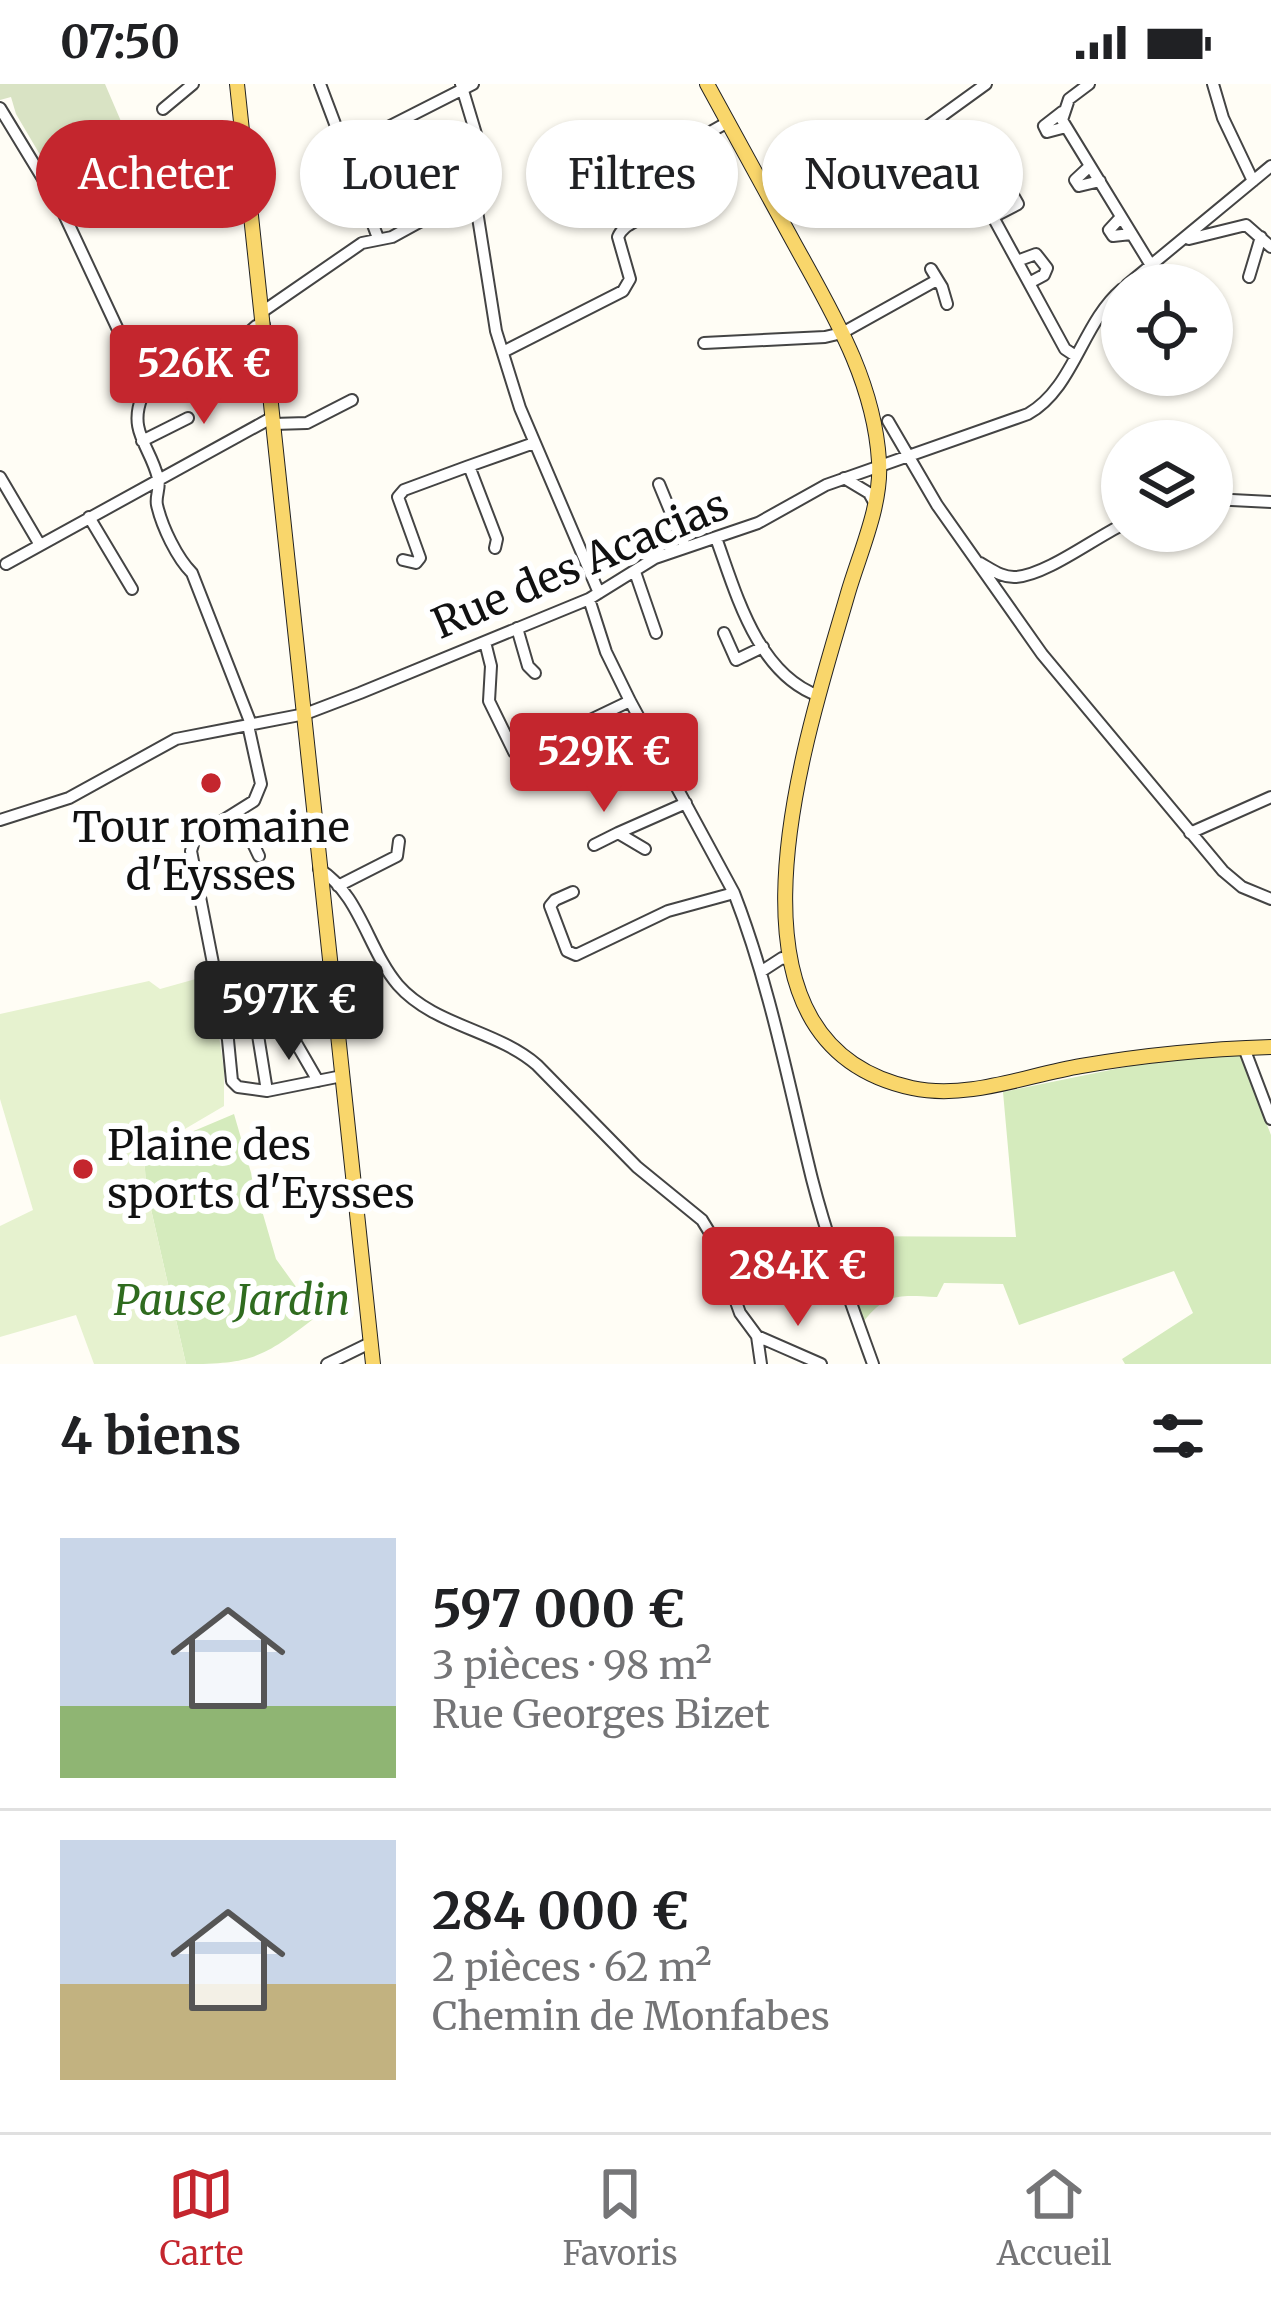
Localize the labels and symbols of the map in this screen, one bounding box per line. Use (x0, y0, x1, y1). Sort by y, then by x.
pin: 526K € (106, 325, 302, 427)
street label: Rue des Acacias (424, 478, 736, 650)
pin: 529K € (506, 713, 702, 815)
marker: Tour romaine d'Eysses (198, 770, 224, 796)
place label: Tour romaine d'Eysses (72, 801, 350, 901)
pin: 597K € (191, 961, 387, 1063)
place label: Plaine des sports d'Eysses (107, 1119, 415, 1219)
marker: Plaine des sports d'Eysses (70, 1156, 96, 1182)
pin: 284K € (700, 1227, 896, 1329)
park label: Pause Jardin (114, 1274, 350, 1326)

